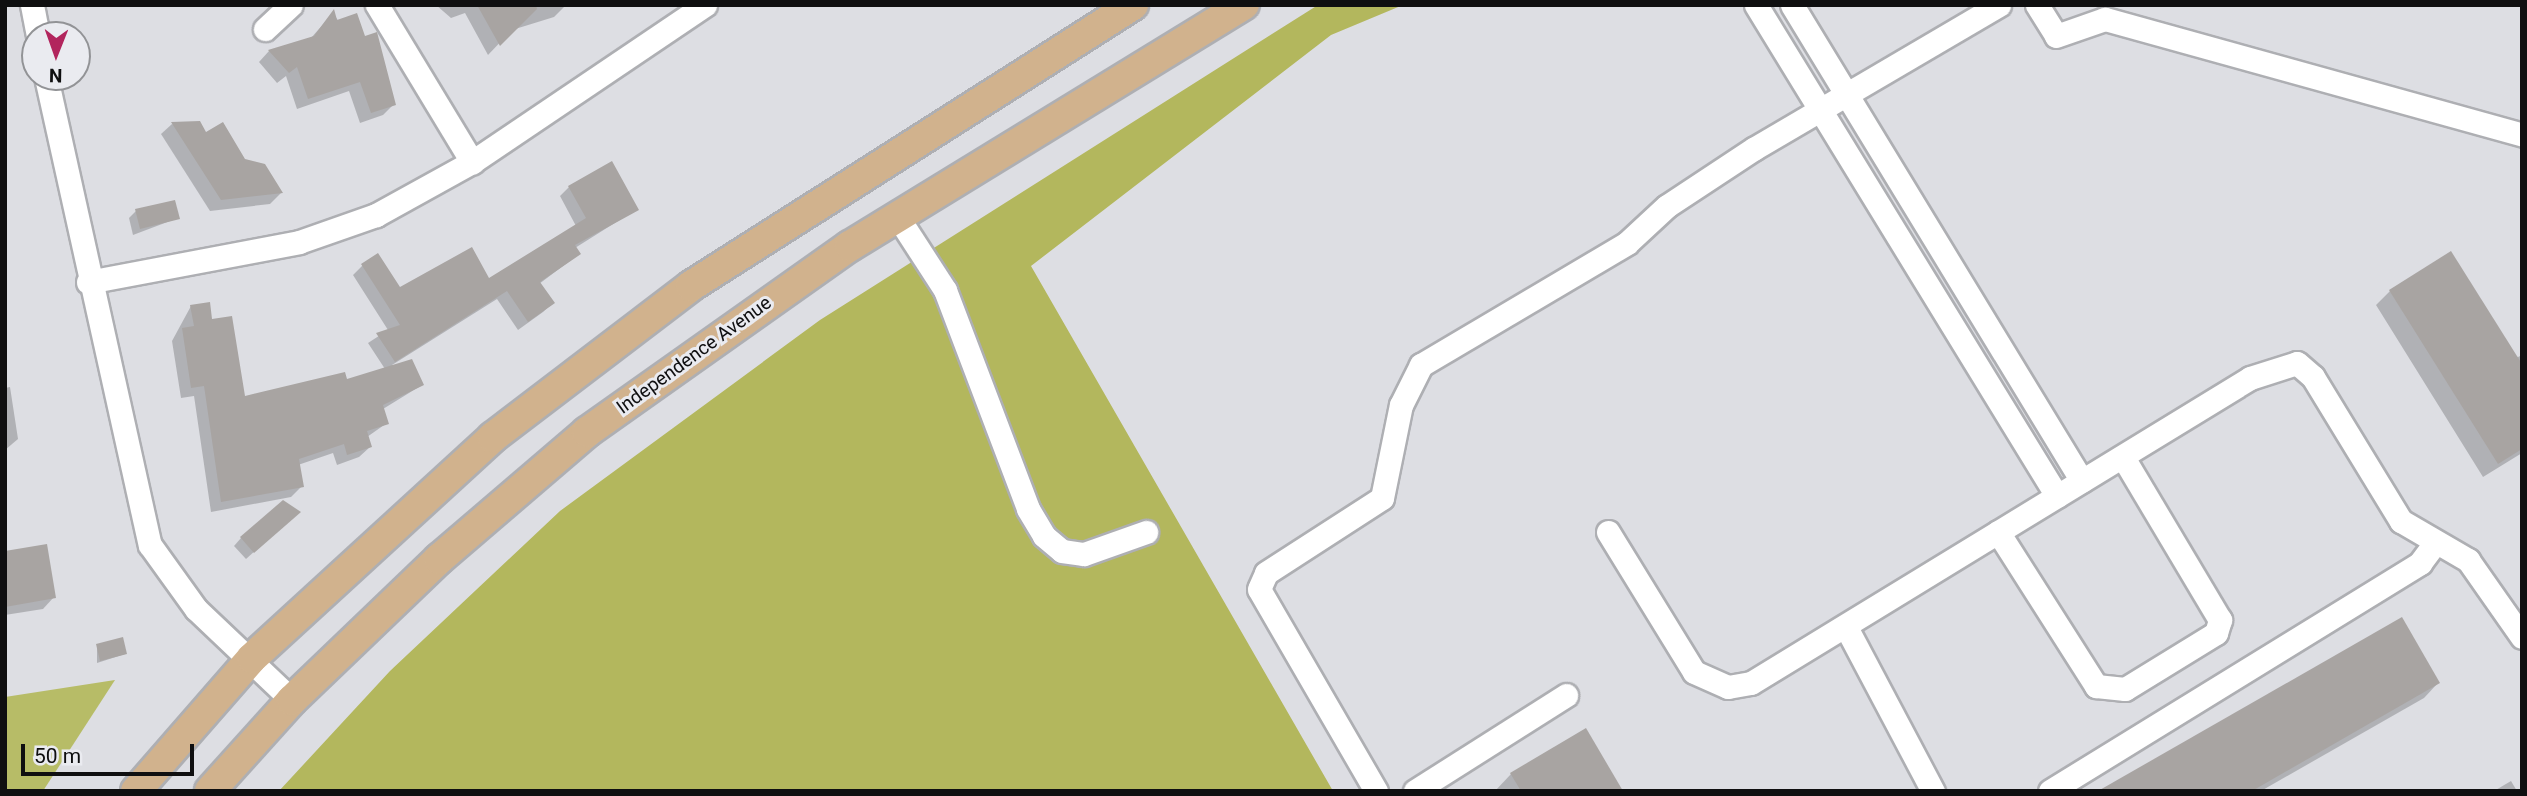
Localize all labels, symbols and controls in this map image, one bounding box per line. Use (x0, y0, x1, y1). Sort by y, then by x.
north arrow (21, 21, 91, 91)
text: N (49, 64, 63, 87)
street label: Independence Avenue (612, 291, 776, 419)
scale bar (24, 730, 198, 774)
text: 50 m (34, 744, 81, 768)

